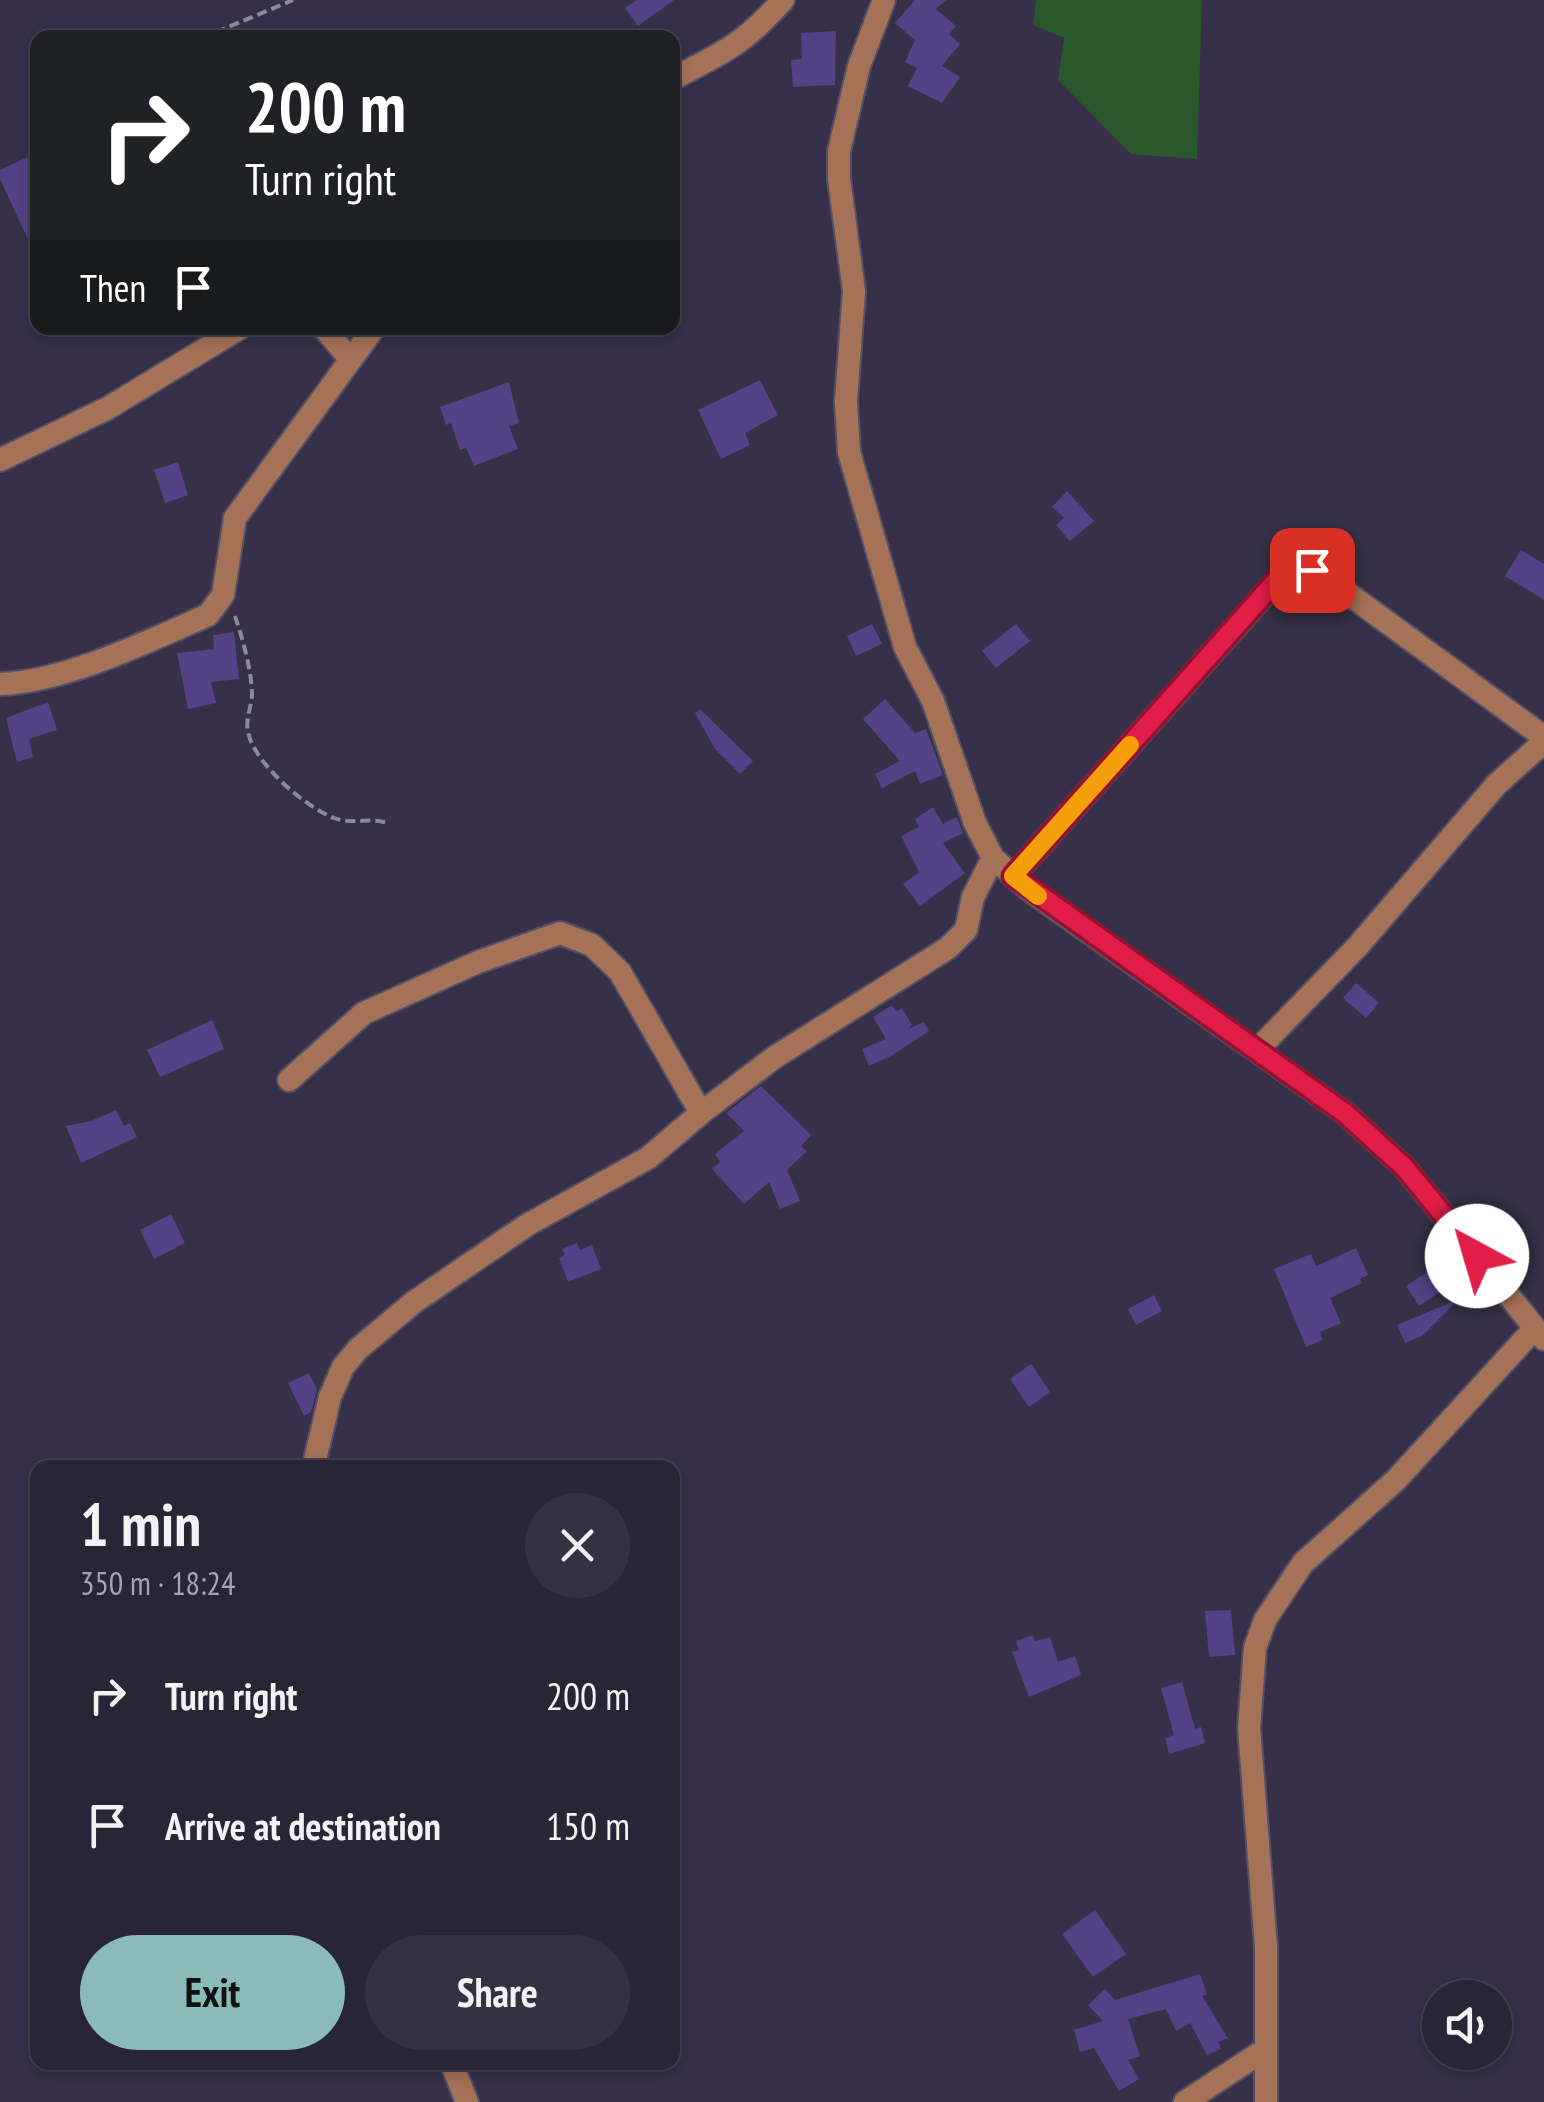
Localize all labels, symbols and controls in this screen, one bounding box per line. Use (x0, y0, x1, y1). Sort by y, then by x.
text: 200 m (245, 61, 406, 151)
icon: right (80, 70, 210, 200)
text: Turn right (245, 149, 396, 207)
icon: arrive (166, 260, 221, 315)
text: Then (80, 263, 146, 312)
pin (1270, 528, 1355, 613)
icon: arrive (1285, 543, 1340, 598)
position arrow (1425, 1204, 1529, 1308)
text: 1 min (80, 1485, 201, 1563)
button: close (525, 1493, 630, 1598)
text: 350 m · 18:24 (80, 1562, 235, 1604)
icon: right (80, 1668, 135, 1723)
text: Turn right (165, 1671, 297, 1720)
text: 200 m (546, 1671, 630, 1720)
icon: arrive (80, 1798, 135, 1853)
text: Arrive at destination (165, 1801, 441, 1850)
text: 150 m (546, 1801, 630, 1850)
button: Exit (80, 1935, 345, 2050)
button: Share (365, 1935, 630, 2050)
map controls (1422, 1980, 1512, 2070)
button: sound (1422, 1980, 1512, 2070)

